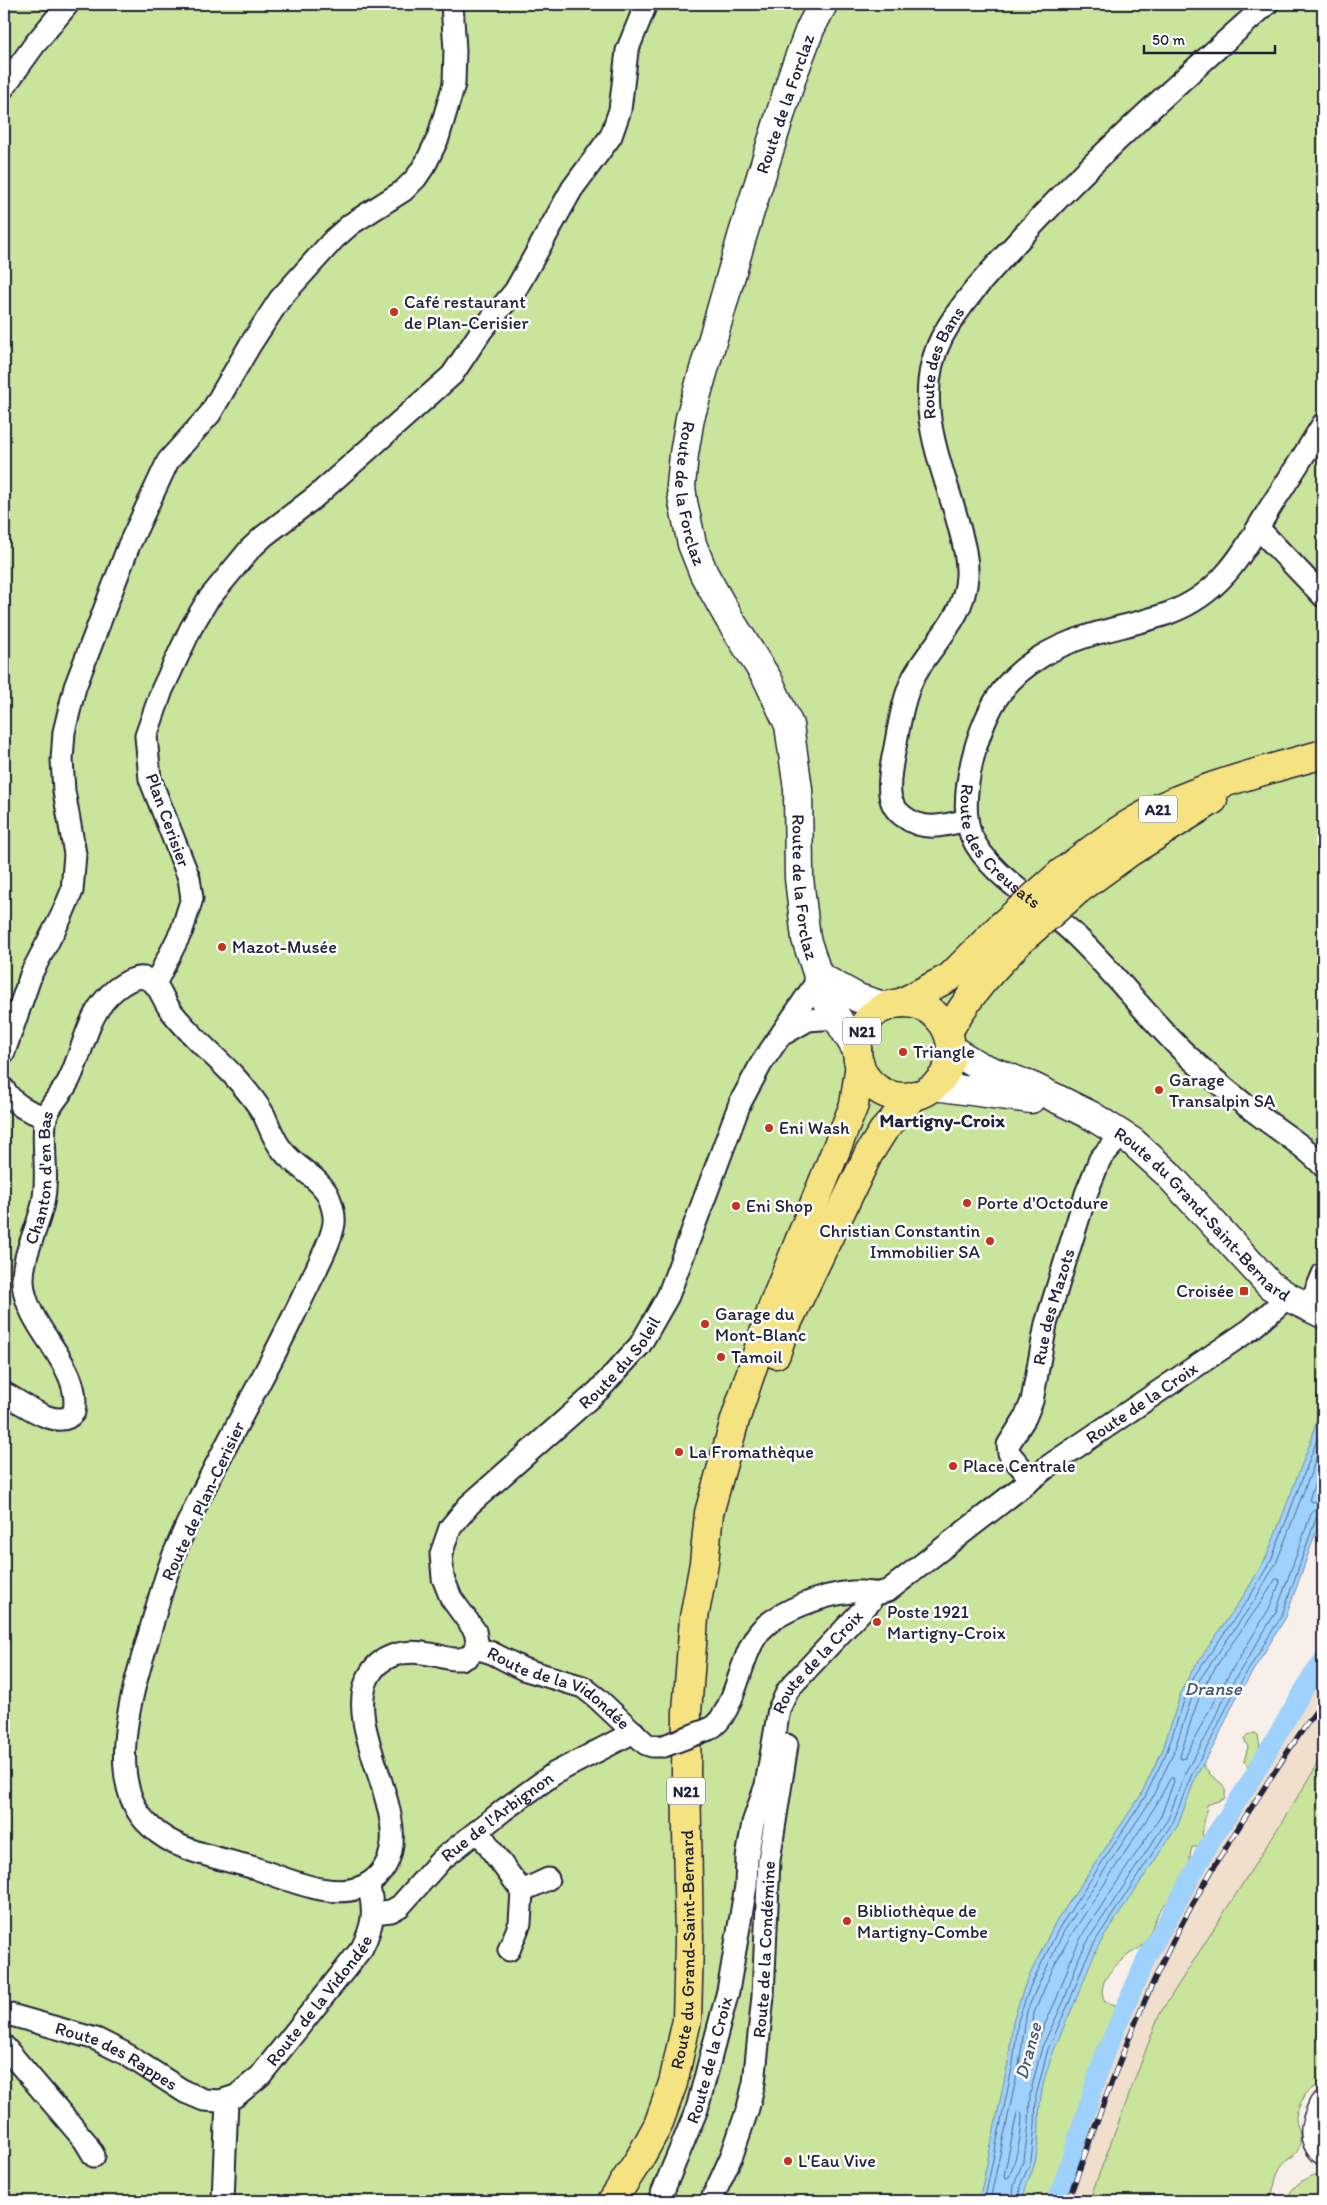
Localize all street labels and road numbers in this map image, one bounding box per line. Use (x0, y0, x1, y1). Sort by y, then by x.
street label: Route de la Forclaz (751, 31, 819, 177)
street label: Route des Bans (917, 302, 969, 420)
street label: Route de la Forclaz (670, 420, 711, 569)
street label: Plan Cerisier (141, 770, 195, 870)
street label: Route des Creusats (955, 783, 1045, 913)
road number: A21 (1139, 796, 1177, 822)
street label: Route de la Forclaz (787, 814, 823, 963)
road number: N21 (843, 1018, 881, 1044)
street label: Chanton d'en Bas (20, 1107, 59, 1248)
street label: Route du Grand-Saint-Bernard (1110, 1122, 1295, 1307)
street label: Rue des Mazots (1028, 1246, 1080, 1367)
street label: Route du Soleil (574, 1312, 665, 1414)
street label: Route de la Croix (1081, 1357, 1202, 1449)
street label: Route de Plan-Cerisier (156, 1417, 250, 1584)
street label: Route de la Croix (767, 1605, 868, 1717)
street label: Route de la Vidondée (484, 1641, 635, 1734)
street label: Rue de l'Arbignon (436, 1767, 558, 1867)
road number: N21 (667, 1778, 705, 1804)
street label: Route du Grand-Saint-Bernard (665, 1829, 700, 2071)
street label: Route de la Condémine (748, 1860, 780, 2039)
street label: Route de la Vidondée (261, 1932, 377, 2071)
street label: Route de la Croix (681, 1994, 737, 2127)
street label: Route des Rappes (53, 2017, 182, 2095)

